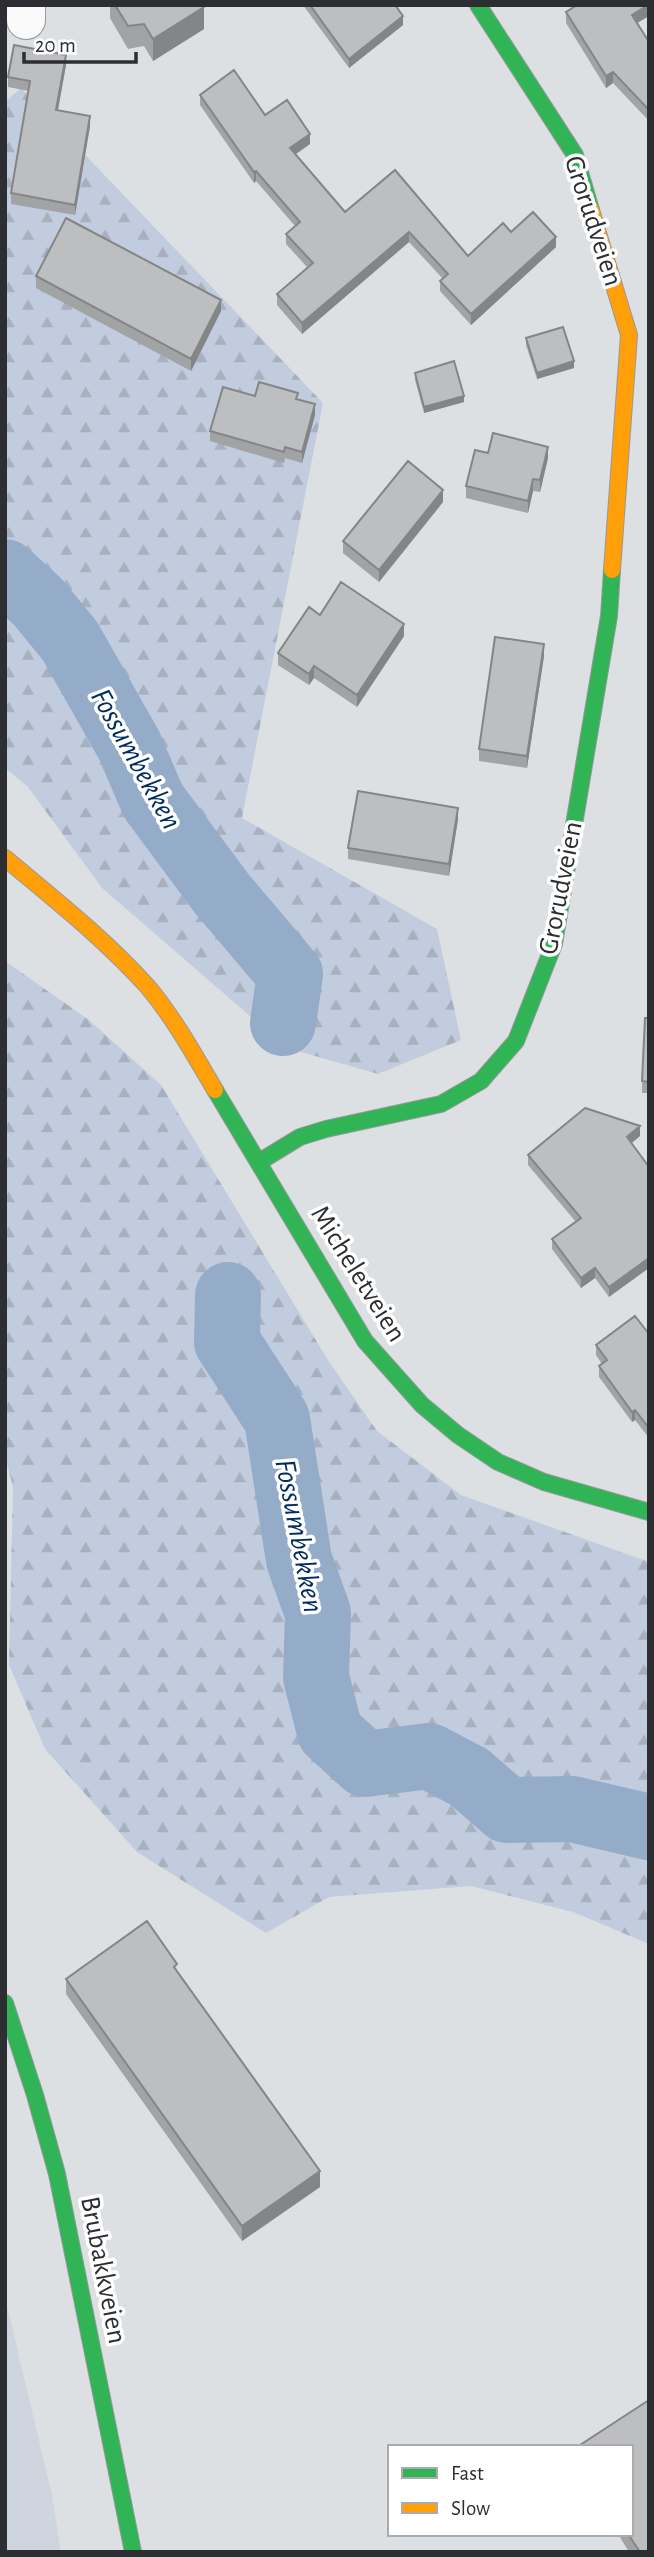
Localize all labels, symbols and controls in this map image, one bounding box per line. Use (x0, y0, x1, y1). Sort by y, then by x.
scale bar (24, 21, 136, 65)
text: 20 m (35, 35, 76, 56)
street label: Grorudveien (559, 152, 627, 290)
water label: Fossumbekken (85, 684, 187, 834)
street label: Grorudveien (534, 819, 588, 957)
street label: Micheletveien (305, 1201, 411, 1347)
water label: Fossumbekken (269, 1457, 329, 1615)
street label: Brubakkveien (75, 2194, 131, 2346)
legend (388, 2445, 633, 2536)
text: Fast (451, 2463, 484, 2484)
text: Slow (451, 2498, 490, 2519)

